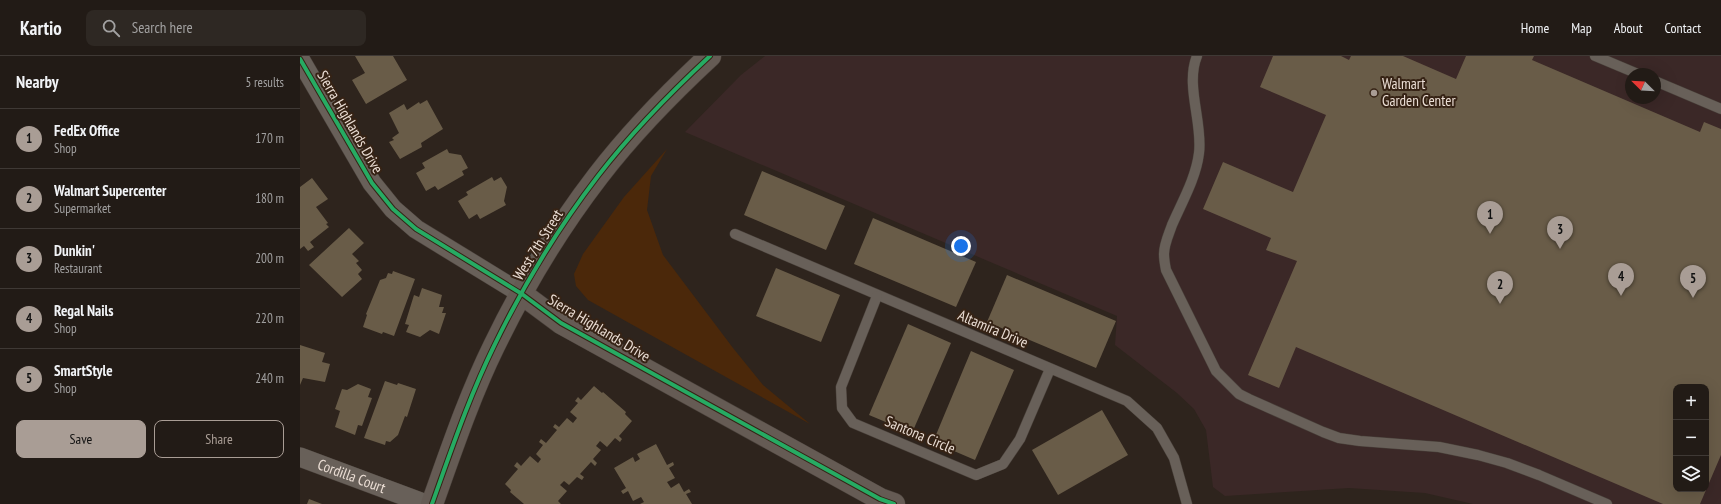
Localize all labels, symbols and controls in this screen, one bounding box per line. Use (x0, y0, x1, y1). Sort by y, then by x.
search box (86, 10, 366, 46)
text: Kartio (20, 16, 62, 40)
icon: search (100, 17, 122, 39)
text: Search here (132, 18, 193, 37)
text: Home (1521, 19, 1549, 37)
text: Map (1571, 19, 1592, 37)
text: About (1614, 19, 1643, 37)
text: Contact (1665, 19, 1701, 37)
street label: Sierra Highlands Drive (313, 67, 388, 177)
north arrow (1625, 68, 1661, 104)
text: Nearby (16, 71, 59, 93)
text: 5 results (245, 74, 284, 91)
place label: Walmart Garden Center (1382, 74, 1456, 110)
marker: Walmart Garden Center (1369, 88, 1379, 98)
text: FedEx Office (54, 121, 120, 140)
text: 1 (26, 130, 32, 147)
text: 170 m (255, 130, 284, 147)
text: Shop (54, 140, 77, 157)
text: Walmart Supercenter (54, 181, 167, 200)
text: 2 (26, 190, 32, 207)
text: 180 m (255, 190, 284, 207)
text: Supermarket (54, 200, 111, 217)
pin: 1 (1477, 201, 1503, 234)
street label: West 7th Street (508, 206, 567, 284)
pin: 3 (1547, 216, 1573, 249)
your location (951, 236, 971, 256)
text: Dunkin' (54, 241, 95, 260)
text: 3 (26, 250, 32, 267)
text: 200 m (255, 250, 284, 267)
text: Restaurant (54, 260, 102, 277)
pin: 4 (1608, 263, 1634, 296)
pin: 5 (1680, 265, 1706, 298)
pin: 2 (1487, 271, 1513, 304)
street label: Sierra Highlands Drive (545, 290, 654, 366)
text: Regal Nails (54, 301, 114, 320)
street label: Altamira Drive (955, 305, 1031, 352)
text: 4 (26, 310, 32, 327)
text: 220 m (255, 310, 284, 327)
text: Shop (54, 320, 77, 337)
text: SmartStyle (54, 361, 113, 380)
text: 5 (26, 370, 32, 387)
text: 240 m (255, 370, 284, 387)
text: Shop (54, 380, 77, 397)
map controls (1673, 384, 1709, 492)
button: + (1673, 384, 1709, 420)
street label: Santona Circle (882, 411, 958, 458)
button: Save (16, 420, 146, 458)
button: Share (154, 420, 284, 458)
button: − (1673, 420, 1709, 456)
street label: Cordilla Court (315, 454, 388, 497)
button: layers (1673, 456, 1709, 492)

